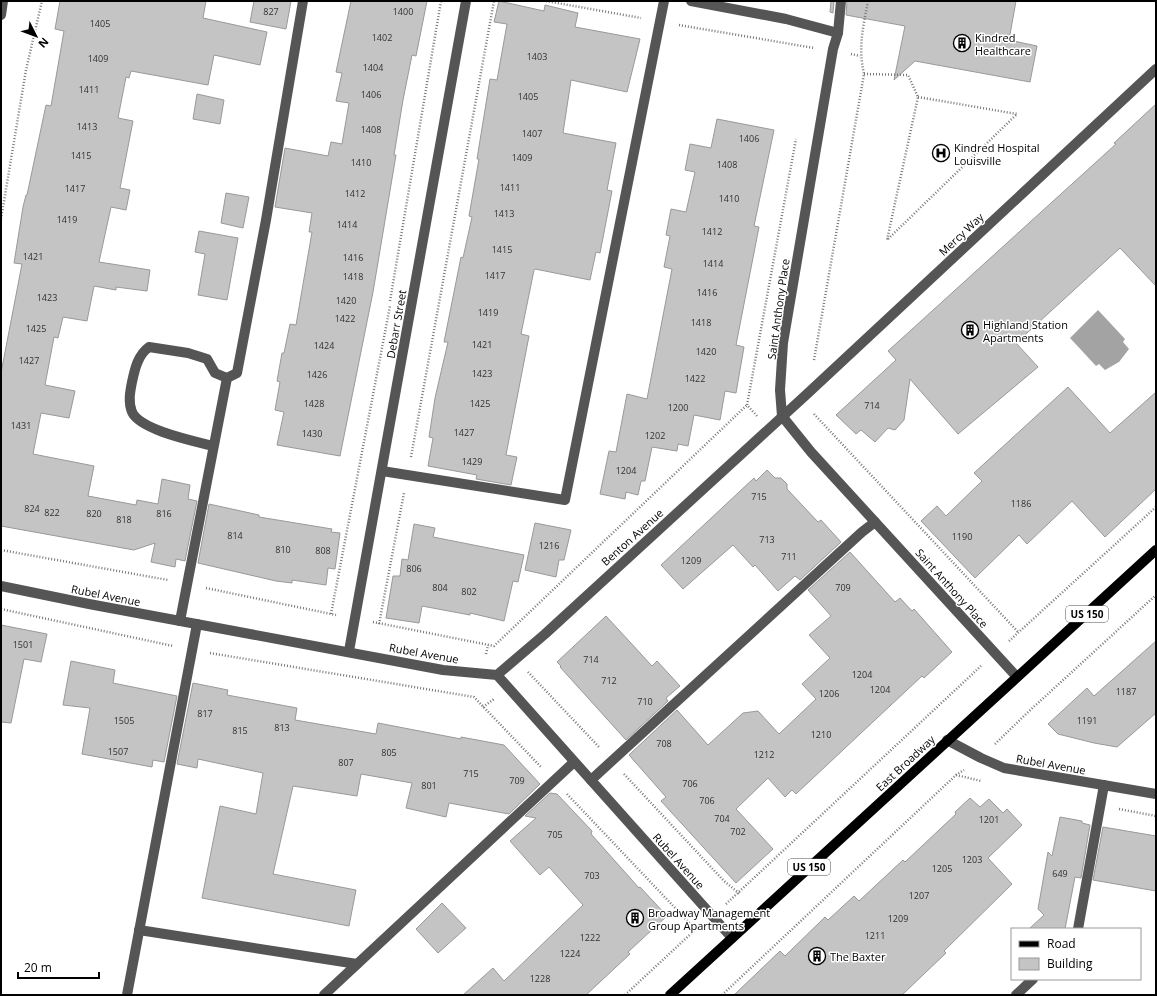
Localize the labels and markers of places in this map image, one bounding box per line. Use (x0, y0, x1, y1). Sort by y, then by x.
place label: Kindred Healthcare (975, 30, 1031, 58)
building icon: Kindred Healthcare (952, 33, 972, 53)
place label: Kindred Hospital Louisville (954, 140, 1040, 168)
hospital icon: Kindred Hospital Louisville (931, 143, 951, 163)
place label: Highland Station Apartments (983, 317, 1068, 345)
building icon: Highland Station Apartments (960, 320, 980, 340)
place label: Broadway Management Group Apartments (648, 905, 770, 933)
building icon: Broadway Management Group Apartments (625, 908, 645, 928)
building icon: The Baxter (807, 946, 827, 966)
place label: The Baxter (830, 949, 886, 964)

